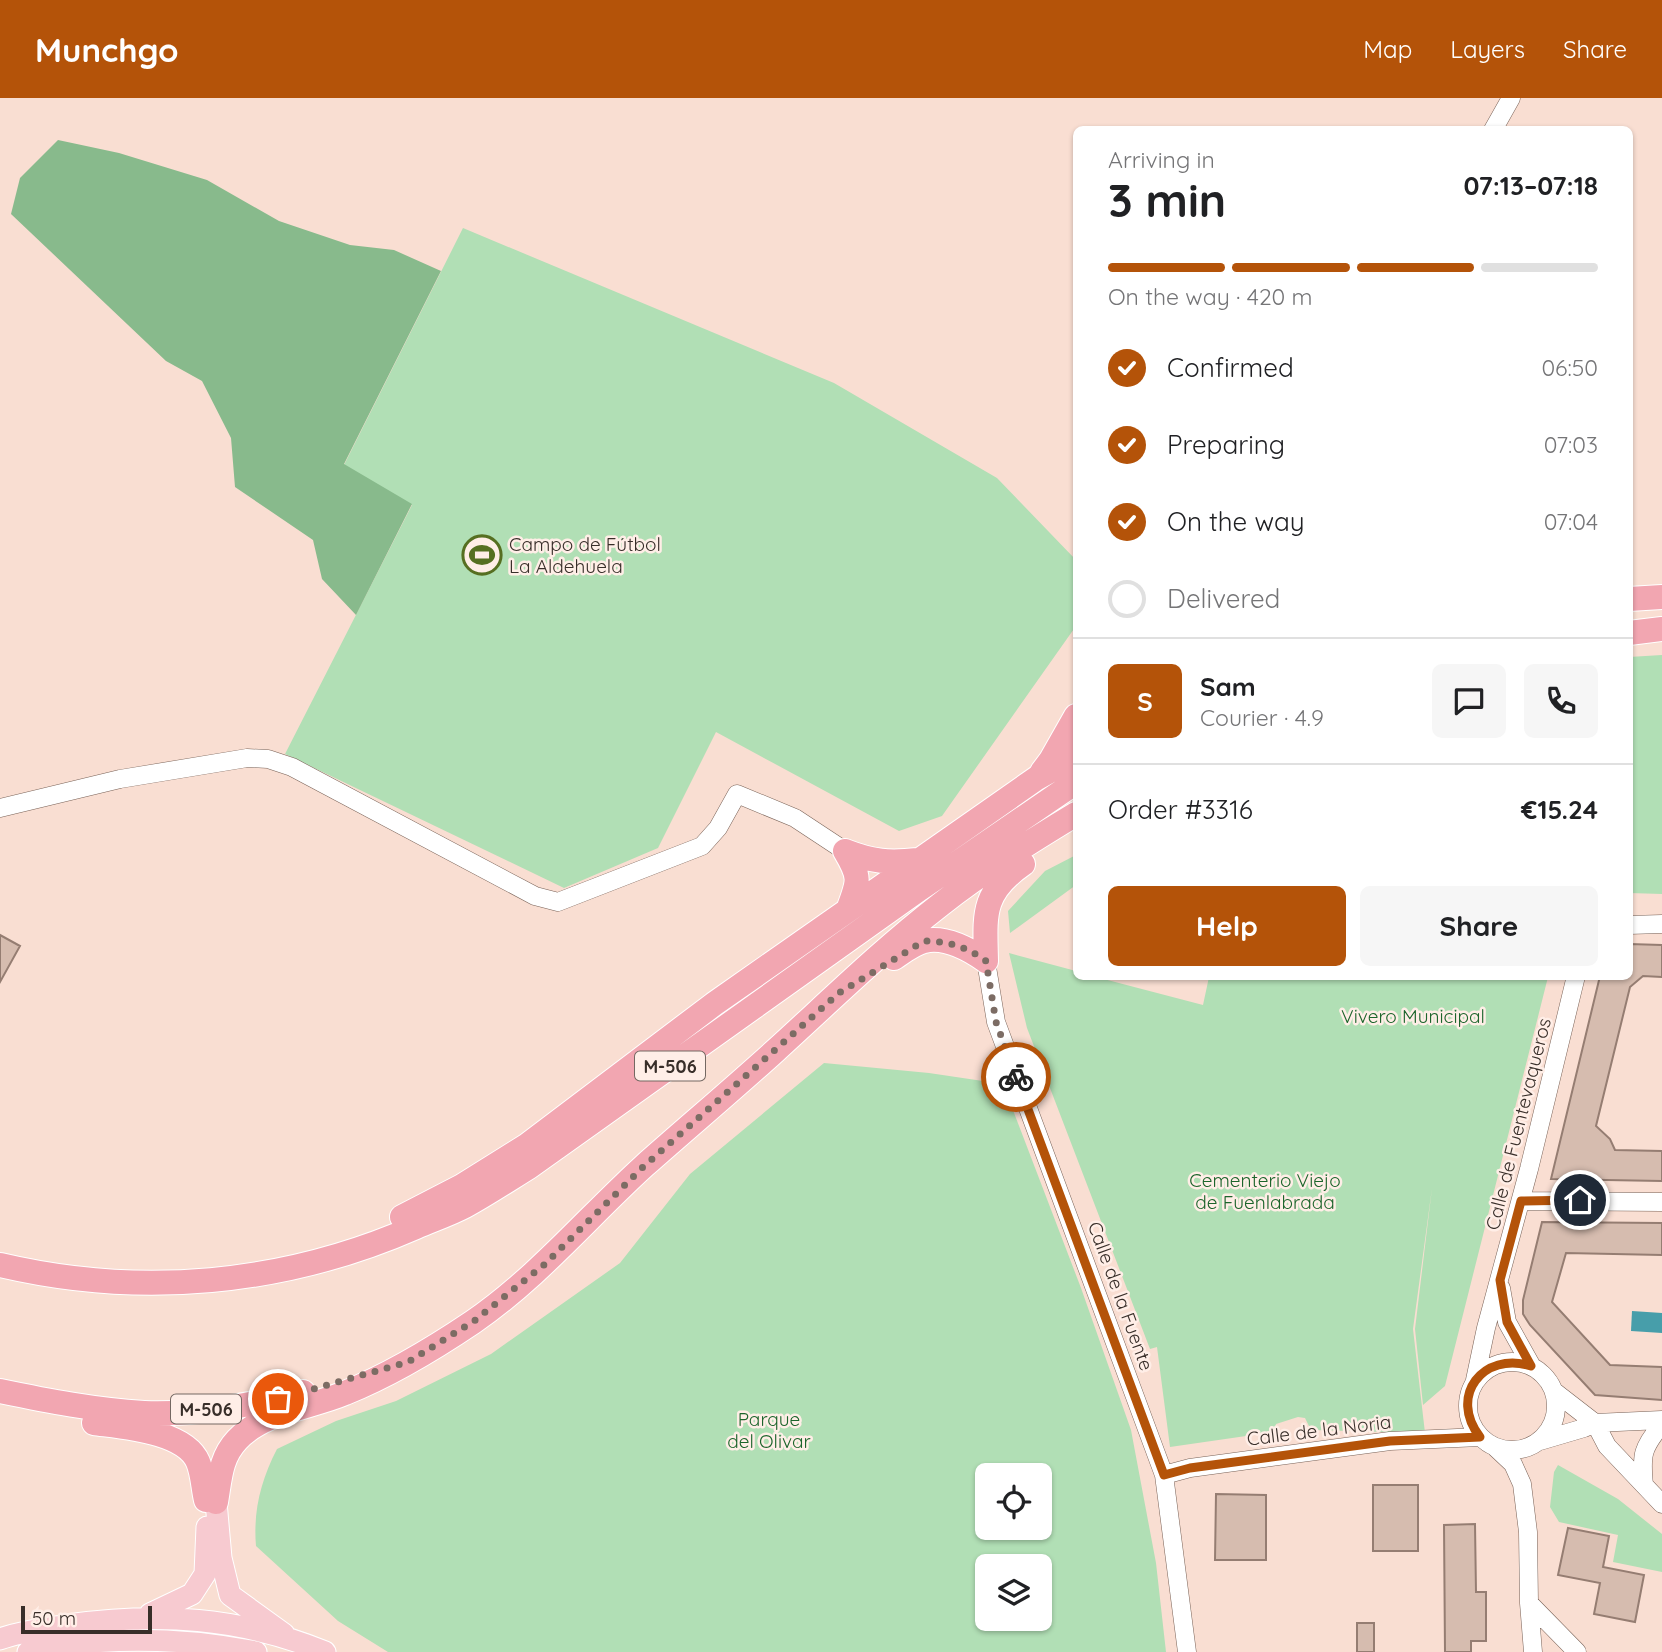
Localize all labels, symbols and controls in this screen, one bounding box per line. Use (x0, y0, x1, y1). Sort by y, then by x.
text: Munchgo (35, 29, 179, 70)
text: Map (1363, 34, 1412, 64)
text: Layers (1450, 34, 1525, 64)
text: Share (1563, 34, 1627, 64)
text: Arriving in (1108, 145, 1215, 174)
text: 07:13–07:18 (1464, 169, 1598, 202)
text: 3 min (1108, 171, 1226, 229)
text: On the way · 420 m (1108, 282, 1313, 311)
icon: check (1108, 349, 1146, 387)
text: Confirmed (1167, 351, 1294, 384)
text: 06:50 (1541, 353, 1598, 382)
icon: check (1108, 426, 1146, 464)
text: Preparing (1167, 428, 1285, 461)
text: 07:03 (1544, 430, 1598, 459)
icon: check (1108, 503, 1146, 541)
text: On the way (1167, 505, 1305, 538)
text: 07:04 (1544, 507, 1598, 536)
place label: Campo de Fútbol La Aldehuela (509, 532, 661, 578)
sports icon: Campo de Fútbol La Aldehuela (461, 534, 503, 576)
text: Delivered (1167, 582, 1280, 615)
button: chat (1432, 664, 1506, 738)
button: phone (1524, 664, 1598, 738)
text: Sam (1200, 670, 1256, 703)
text: S (1137, 685, 1153, 718)
text: Courier · 4.9 (1200, 703, 1324, 732)
text: Order #3316 (1108, 793, 1253, 826)
text: €15.24 (1521, 793, 1598, 826)
button: Help (1108, 886, 1346, 966)
button: Share (1360, 886, 1598, 966)
park label: Vivero Municipal (1341, 1004, 1485, 1028)
street label: Calle de Fuentevaqueros (1480, 1015, 1556, 1233)
courier (981, 1042, 1051, 1112)
road number: M-506 (635, 1051, 705, 1080)
icon: bike (997, 1058, 1035, 1096)
park label: Cementerio Viejo de Fuenlabrada (1189, 1168, 1341, 1214)
pin (1550, 1170, 1610, 1230)
icon: home (1561, 1181, 1599, 1219)
street label: Calle de la Fuente (1083, 1218, 1159, 1374)
pin (248, 1369, 308, 1429)
icon: bag (259, 1380, 297, 1418)
road number: M-506 (171, 1394, 241, 1424)
park label: Parque del Olivar (727, 1407, 812, 1453)
street label: Calle de la Noria (1246, 1409, 1392, 1451)
map controls (975, 1463, 1052, 1631)
button: locate (975, 1463, 1052, 1540)
button: layers (975, 1554, 1052, 1631)
scale bar (21, 1603, 152, 1635)
text: 50 m (32, 1606, 76, 1630)

